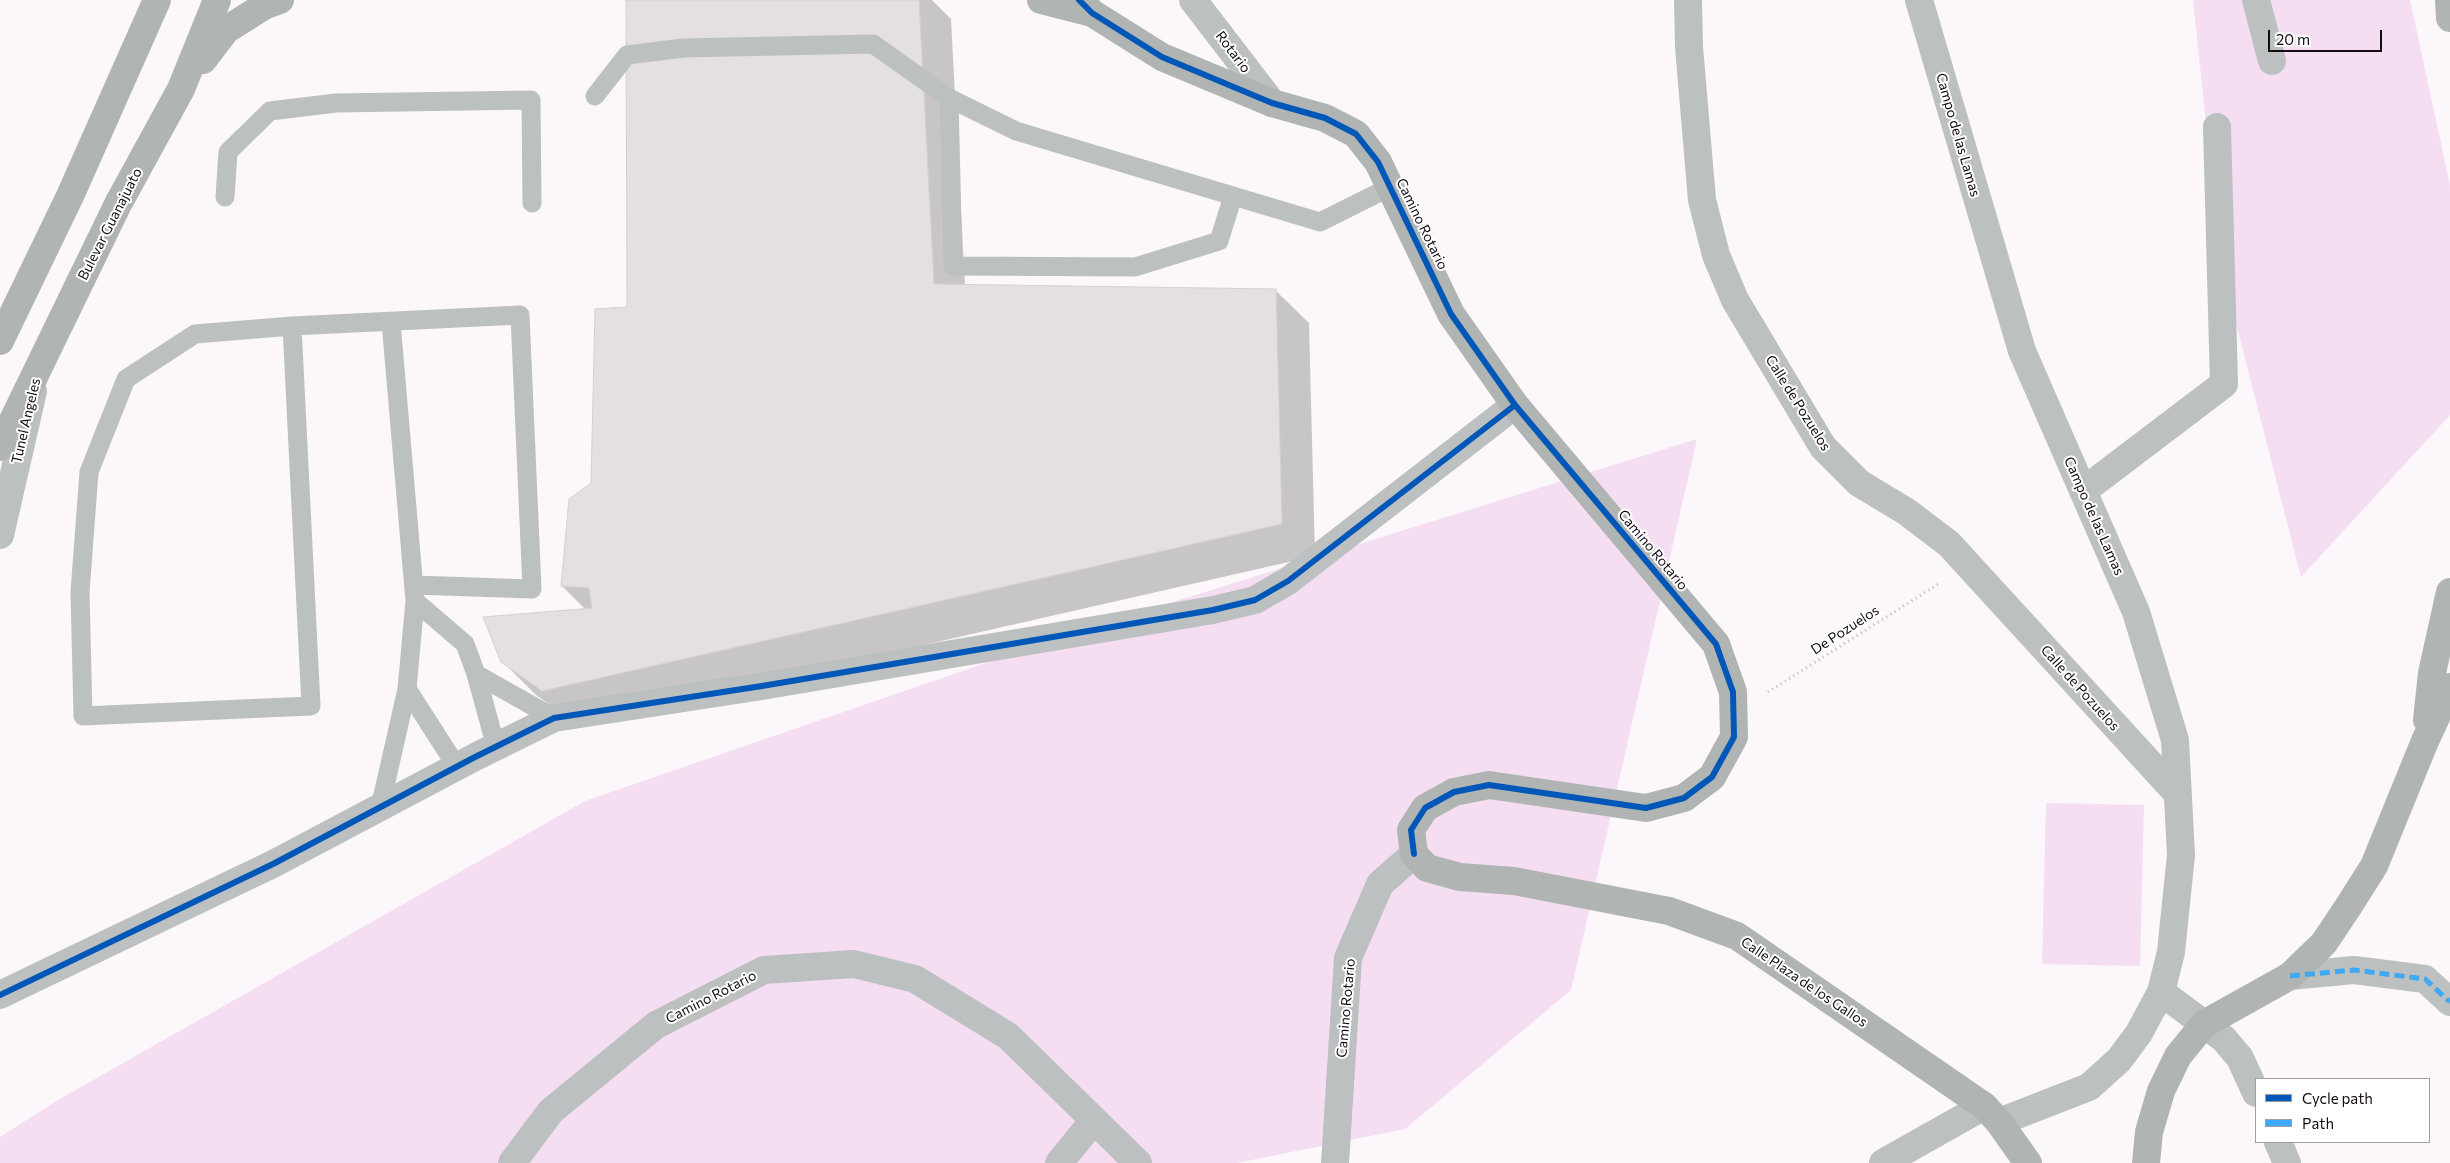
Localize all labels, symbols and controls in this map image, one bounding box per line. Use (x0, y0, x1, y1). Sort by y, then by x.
scale bar (2270, 20, 2384, 52)
street label: Rotario (1212, 28, 1254, 76)
text: 20 m (2276, 30, 2310, 48)
street label: Campo de las Lamas (1932, 71, 1984, 199)
street label: Bulevar Guanajuato (74, 165, 146, 283)
street label: Camino Rotario (1393, 176, 1451, 272)
street label: Calle de Pozuelos (1762, 352, 1834, 454)
street label: Tunel Angeles (8, 377, 44, 465)
street label: Campo de las Lamas (2060, 454, 2128, 578)
street label: Camino Rotario (1615, 506, 1691, 594)
street label: De Pozuelos (1808, 602, 1882, 658)
street label: Calle de Pozuelos (2037, 642, 2123, 734)
street label: Calle Plaza de los Gallos (1738, 933, 1870, 1031)
street label: Camino Rotario (1333, 958, 1359, 1058)
street label: Camino Rotario (663, 967, 759, 1027)
legend (2255, 1078, 2430, 1143)
text: Cycle path (2302, 1089, 2373, 1107)
text: Path (2302, 1114, 2334, 1132)

